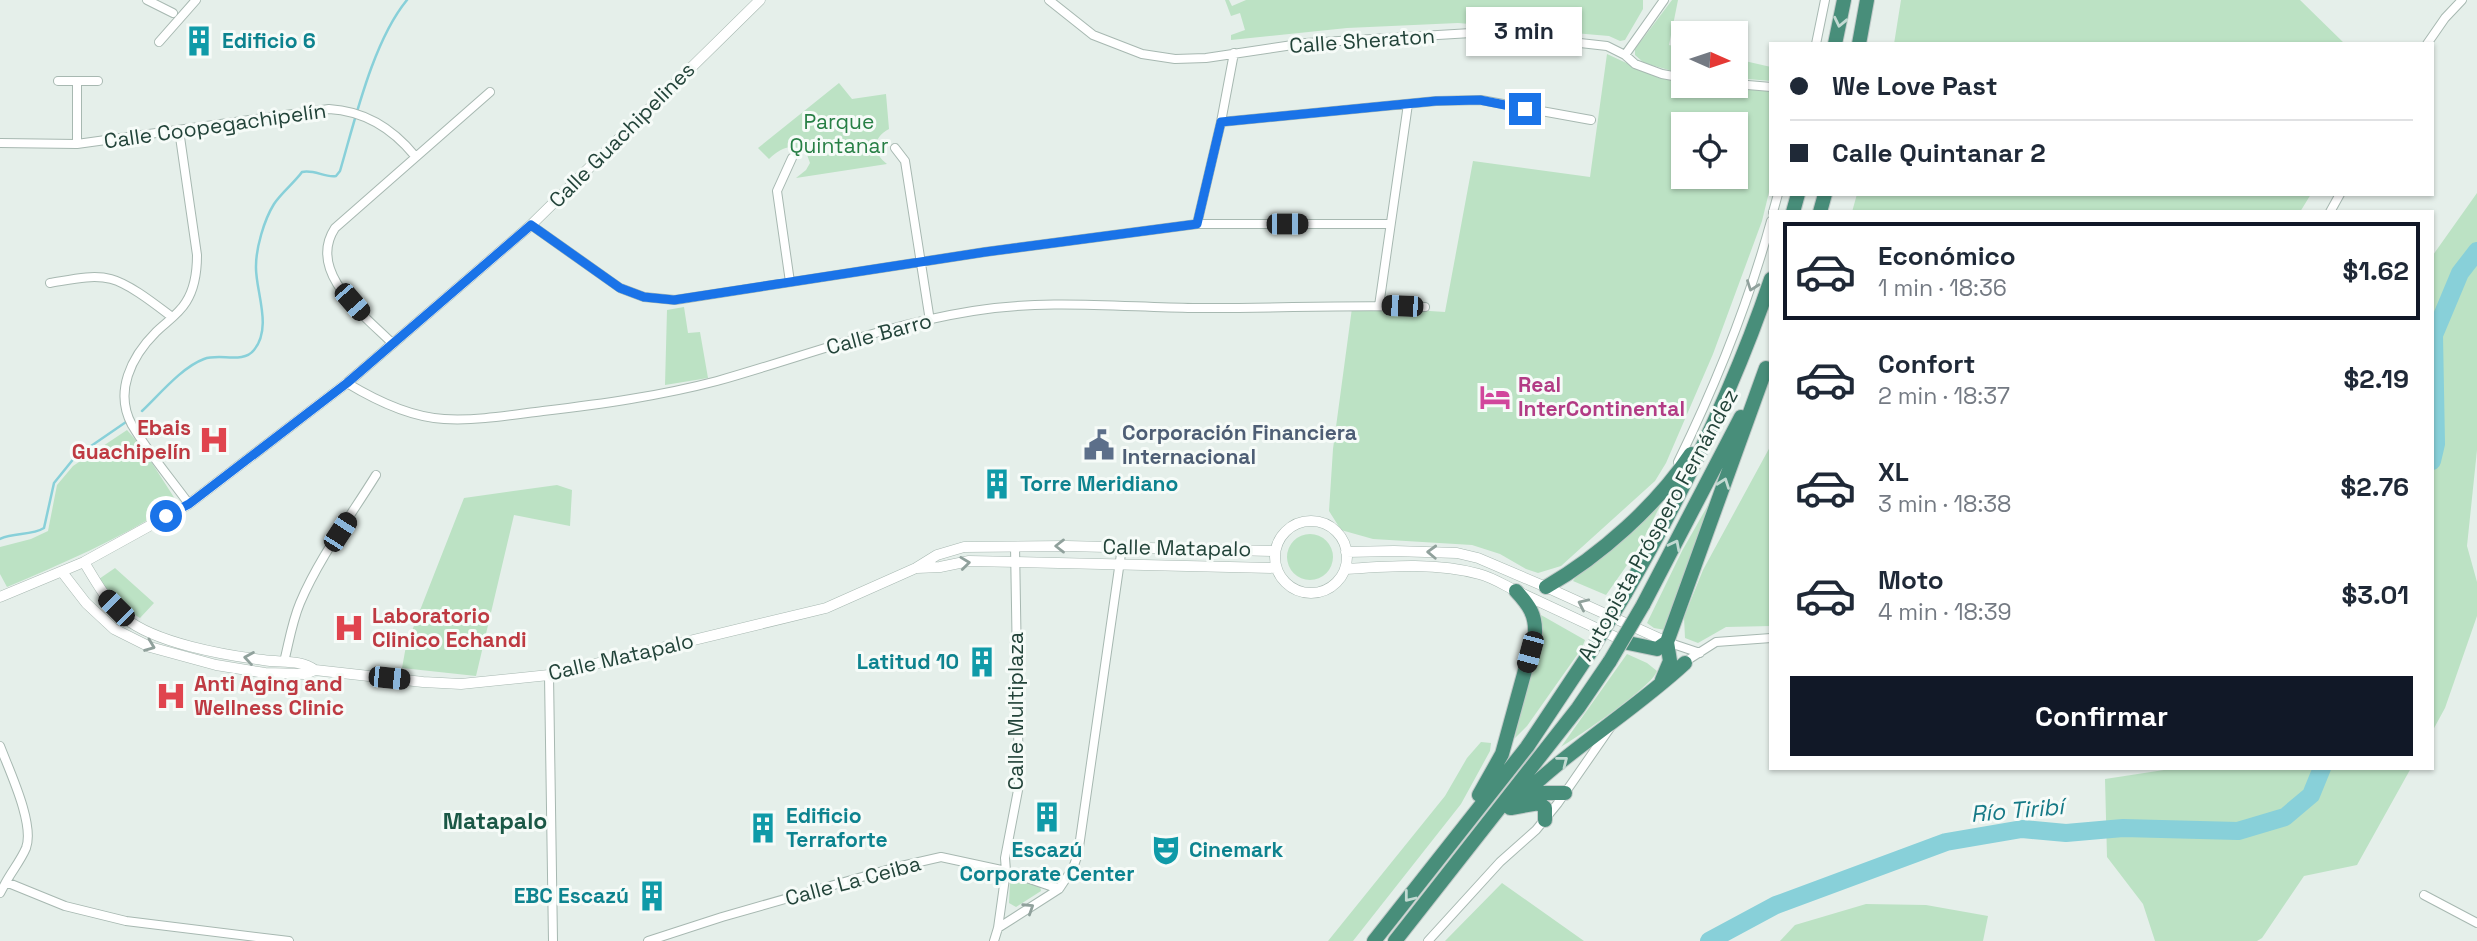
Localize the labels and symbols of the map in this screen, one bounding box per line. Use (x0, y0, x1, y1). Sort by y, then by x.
callout: 3 min (1467, 7, 1583, 56)
one-way arrow (1833, 16, 1848, 28)
north arrow (1671, 21, 1748, 98)
street label: Calle Sheraton (1288, 22, 1436, 59)
building icon: Edificio 6 (182, 24, 216, 58)
place label: Edificio 6 (222, 27, 316, 54)
street label: Calle Guachipelines (543, 56, 700, 213)
route end (1509, 93, 1541, 125)
street label: Calle Coopegachipelín (102, 97, 328, 154)
park label: Parque Quintanar (789, 108, 889, 159)
car (1267, 214, 1309, 235)
car (331, 279, 374, 325)
one-way arrow (1746, 280, 1760, 292)
car (1381, 295, 1424, 317)
street label: Calle Barro (823, 306, 935, 361)
place label: Real InterContinental (1518, 371, 1685, 422)
hotel icon: Real InterContinental (1478, 380, 1512, 414)
street label: Autopista Próspero Fernández (1571, 384, 1744, 666)
place label: Ebais Guachipelín (72, 414, 191, 465)
place label: Corporación Financiera Internacional (1122, 419, 1357, 470)
hospital icon: Ebais Guachipelín (197, 423, 231, 457)
public building icon: Corporación Financiera Internacional (1082, 428, 1116, 462)
building icon: Torre Meridiano (980, 467, 1014, 501)
place label: Torre Meridiano (1020, 470, 1178, 497)
one-way arrow (1716, 478, 1730, 490)
route start (150, 500, 182, 532)
car (320, 509, 361, 555)
street label: Calle Matapalo (1102, 533, 1252, 562)
one-way arrow (1054, 538, 1065, 554)
one-way arrow (1667, 540, 1680, 552)
one-way arrow (1426, 545, 1437, 560)
one-way arrow (959, 555, 971, 570)
car (94, 586, 139, 630)
one-way arrow (1578, 598, 1590, 612)
place label: Laboratorio Clinico Echandi (372, 602, 527, 653)
hospital icon: Laboratorio Clinico Echandi (332, 611, 366, 645)
street label: Calle Matapalo (545, 627, 696, 686)
car (1515, 629, 1546, 675)
street label: Calle Multiplaza (1002, 632, 1029, 790)
one-way arrow (144, 637, 156, 651)
building icon: Latitud 10 (965, 645, 999, 679)
place label: Latitud 10 (857, 648, 959, 675)
one-way arrow (243, 651, 255, 666)
car (368, 665, 411, 691)
place label: Anti Aging and Wellness Clinic (194, 670, 344, 721)
hospital icon: Anti Aging and Wellness Clinic (154, 679, 188, 713)
one-way arrow (1555, 757, 1568, 770)
water label: Río Tiribí (1969, 791, 2069, 829)
building icon: Escazú Corporate Center (1030, 800, 1064, 834)
place label: Edificio Terraforte (786, 802, 888, 853)
district label: Matapalo (443, 806, 547, 836)
building icon: Edificio Terraforte (746, 811, 780, 845)
theatre icon: Cinemark (1149, 833, 1183, 867)
place label: Escazú Corporate Center (960, 836, 1134, 887)
place label: Cinemark (1189, 836, 1284, 863)
street label: Calle La Ceiba (782, 849, 924, 912)
building icon: EBC Escazú (635, 879, 669, 913)
place label: EBC Escazú (514, 882, 629, 909)
one-way arrow (1404, 890, 1417, 902)
one-way arrow (1021, 904, 1034, 917)

